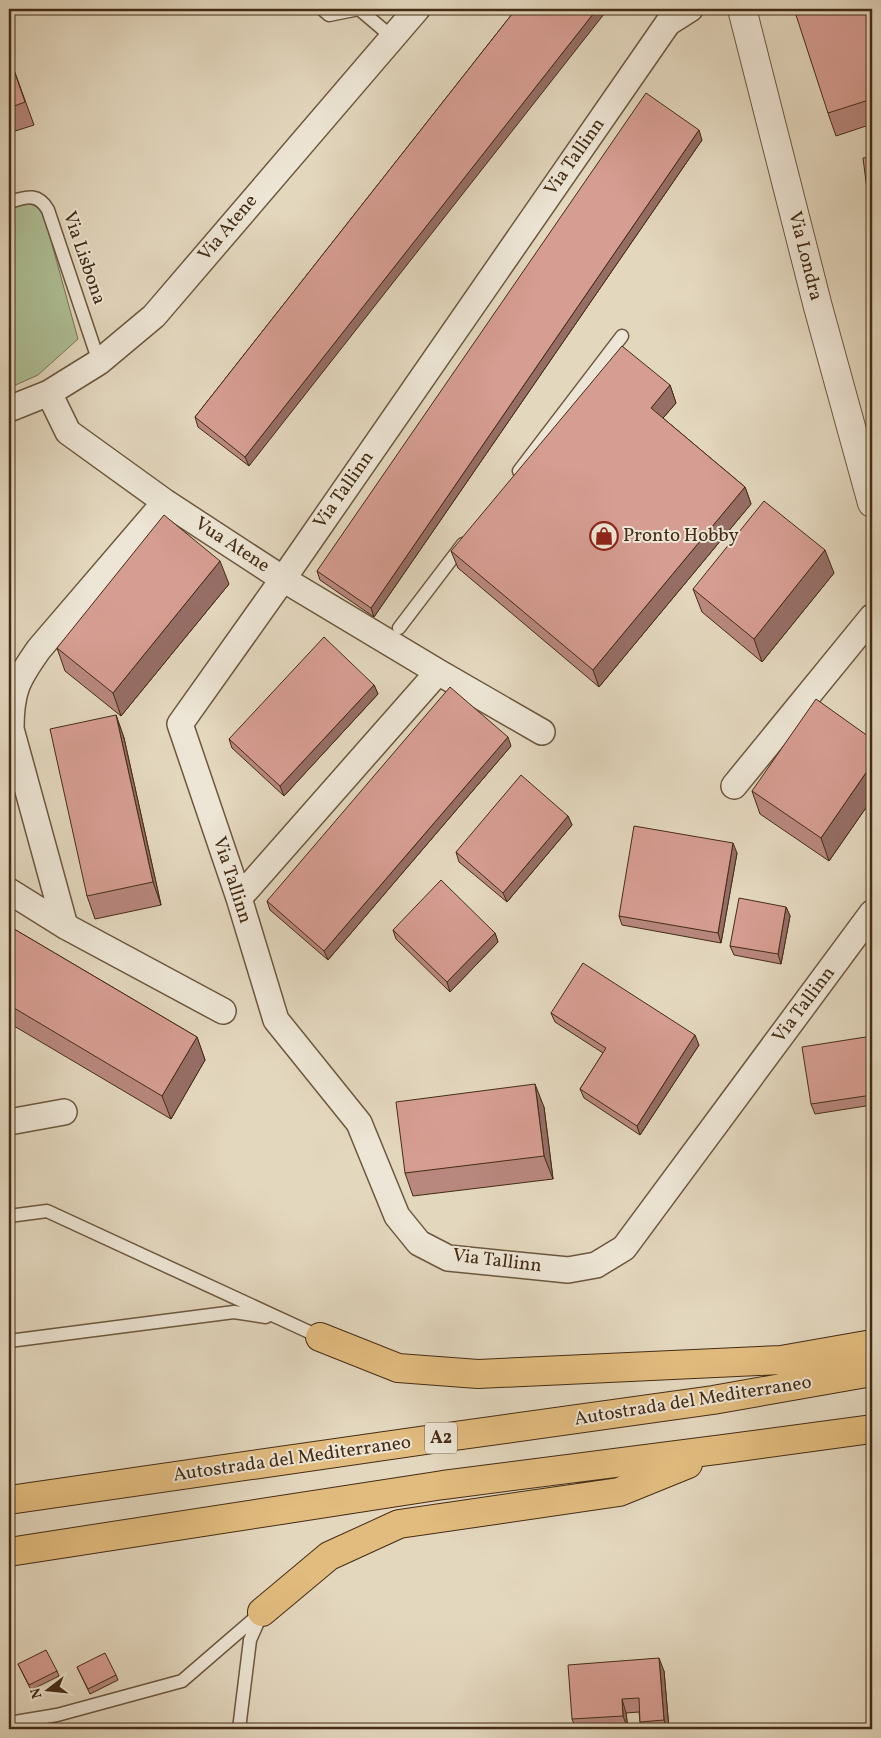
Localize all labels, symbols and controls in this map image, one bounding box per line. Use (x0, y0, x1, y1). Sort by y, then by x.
street label: Via Tallinn (539, 113, 611, 201)
street label: Via Atene (192, 189, 264, 267)
street label: Via Lisbona (56, 208, 112, 308)
street label: Via Londra (781, 209, 829, 303)
street label: Via Tallinn (308, 446, 380, 534)
street label: Vua Atene (189, 511, 275, 579)
shop icon: Pronto Hobby (589, 521, 619, 551)
place label: Pronto Hobby (623, 523, 739, 549)
street label: Via Tallinn (206, 833, 258, 927)
street label: Via Tallinn (767, 961, 841, 1049)
street label: Via Tallinn (451, 1243, 543, 1279)
street label: Autostrada del Mediterraneo (573, 1369, 813, 1433)
road number: A2 (425, 1422, 457, 1454)
street label: Autostrada del Mediterraneo (171, 1429, 413, 1489)
north arrow (22, 1666, 72, 1716)
text: N (26, 1686, 47, 1701)

